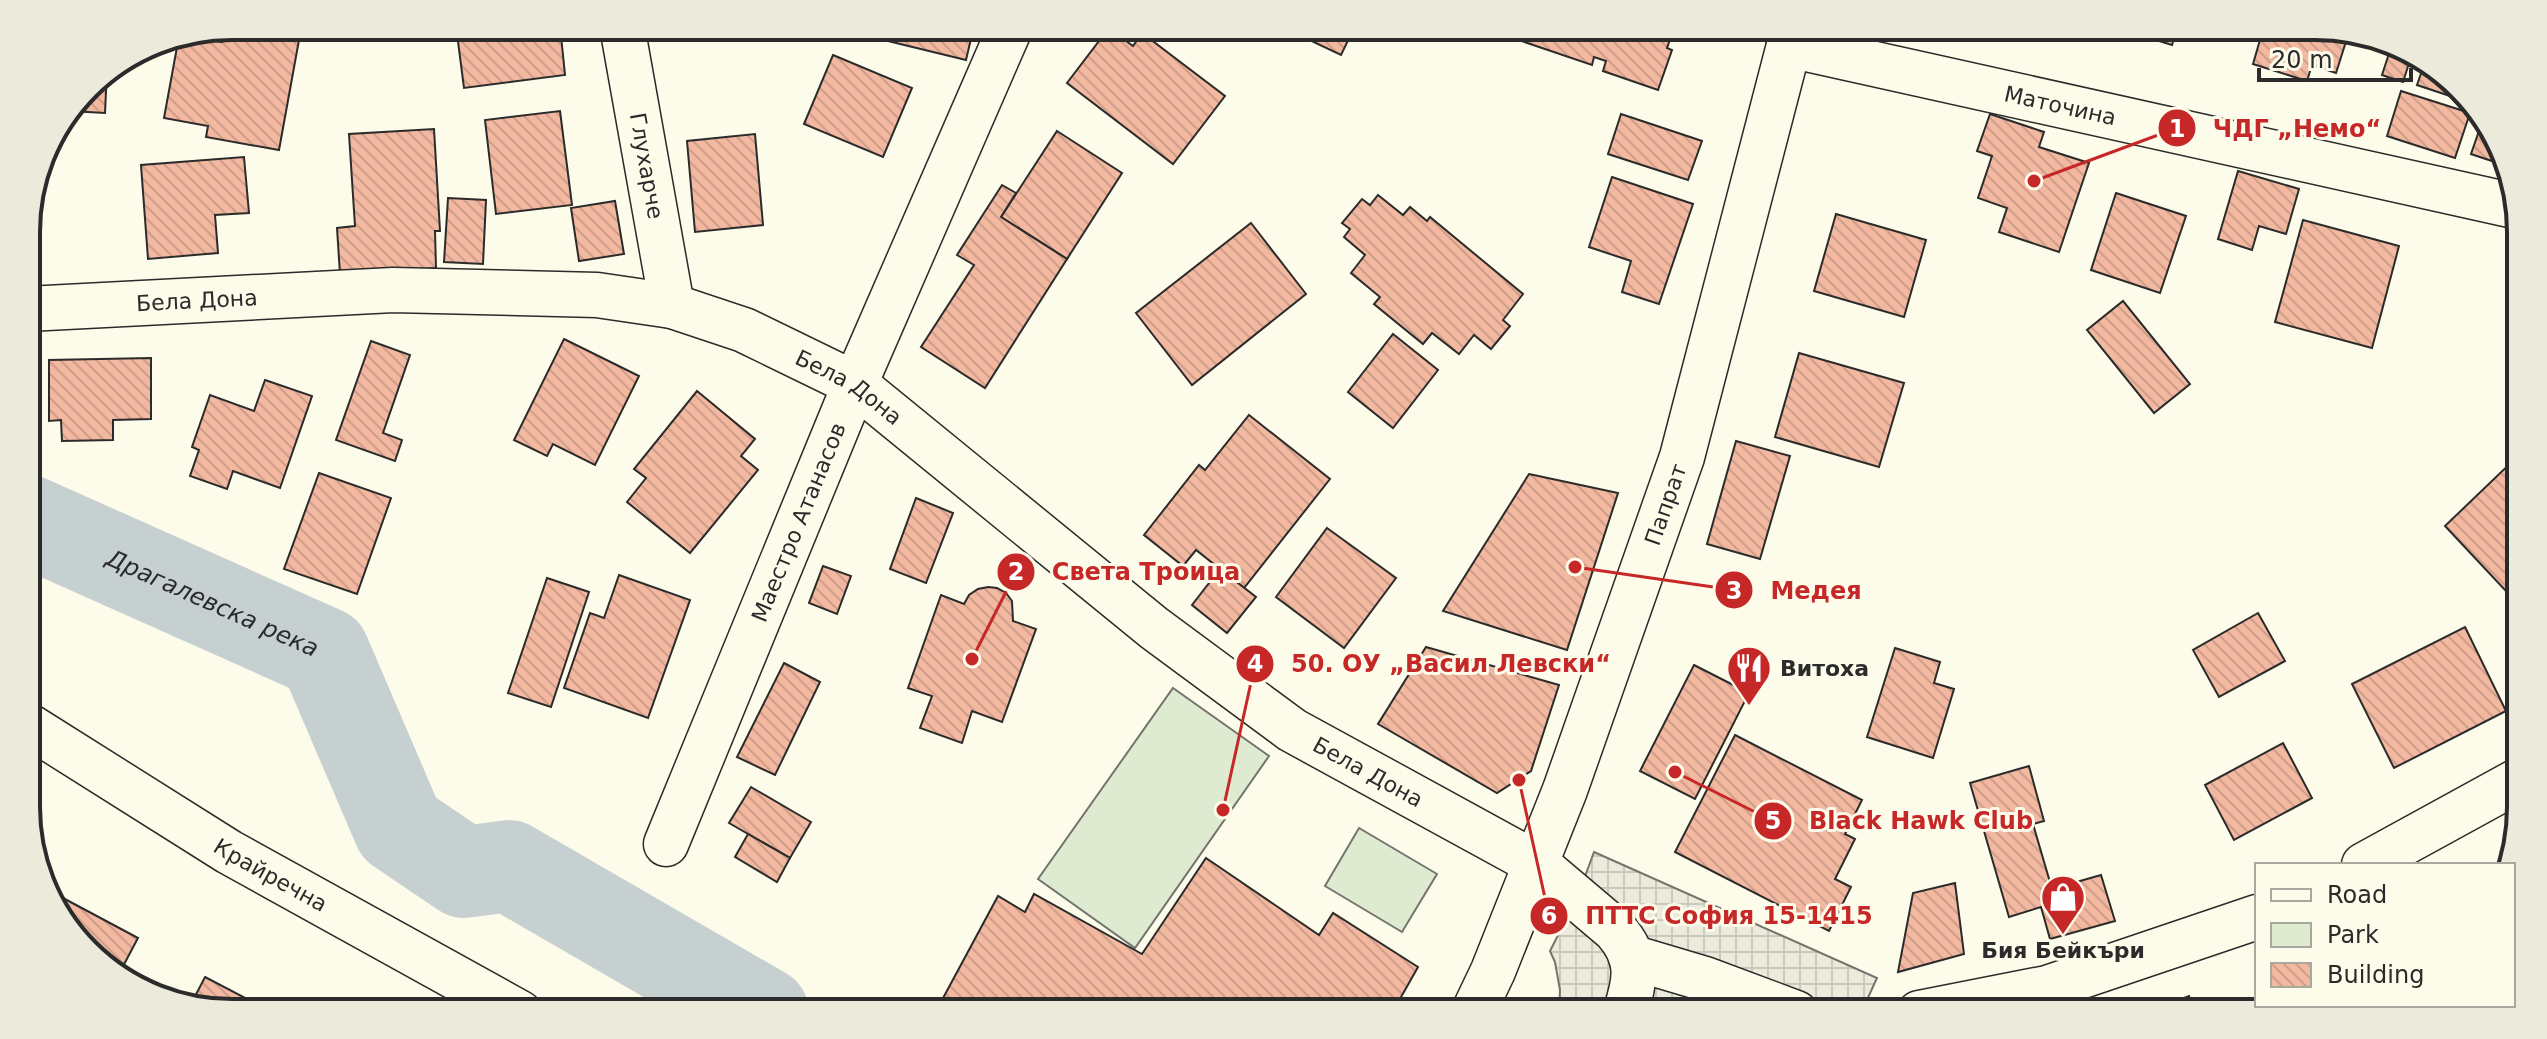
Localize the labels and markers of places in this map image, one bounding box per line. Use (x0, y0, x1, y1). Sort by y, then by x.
callout: ЧДГ „Немо“ (2157, 104, 2397, 152)
callout: Света Троица (996, 548, 1256, 596)
callout: Медея (1714, 566, 1877, 614)
callout: 50. ОУ „Васил Левски“ (1235, 640, 1627, 688)
restaurant icon: Витоха (1725, 644, 1773, 707)
place label: Витоха (1780, 656, 1869, 681)
callout: Black Hawk Club (1753, 797, 2049, 845)
shop icon: Бия Бейкъри (2039, 873, 2087, 936)
callout: ПТТС София 15-1415 (1529, 892, 1888, 940)
place label: Бия Бейкъри (1981, 938, 2145, 963)

